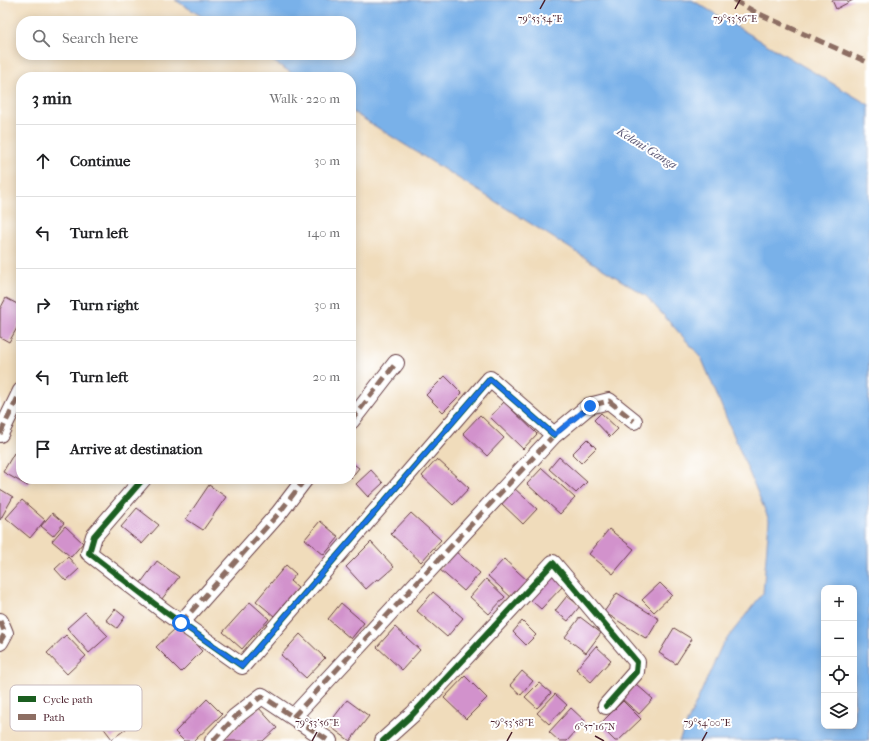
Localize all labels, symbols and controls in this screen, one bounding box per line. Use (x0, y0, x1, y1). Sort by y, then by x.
text: 79°53'54"E (518, 13, 562, 25)
text: 79°53'56"E (713, 13, 757, 25)
search box (16, 16, 356, 60)
icon: search (30, 27, 52, 49)
text: Search here (62, 29, 138, 47)
text: 3 min (32, 88, 72, 108)
text: Walk · 220 m (269, 91, 340, 106)
water label: Kelani Ganga (614, 123, 680, 172)
icon: ahead (32, 150, 54, 172)
text: Continue (70, 152, 130, 170)
text: 30 m (314, 153, 340, 168)
icon: left (32, 222, 54, 244)
text: Turn left (70, 224, 128, 242)
text: 140 m (307, 225, 340, 240)
icon: right (32, 294, 54, 316)
text: Turn right (70, 296, 139, 314)
text: 30 m (314, 297, 340, 312)
icon: left (32, 366, 54, 388)
text: Turn left (70, 368, 128, 386)
text: 20 m (313, 369, 340, 384)
route end (581, 397, 599, 415)
icon: arrive (32, 438, 54, 460)
text: Arrive at destination (70, 440, 202, 458)
map controls (821, 585, 857, 729)
button: + (821, 585, 857, 621)
route start (172, 614, 190, 632)
button: − (821, 621, 857, 657)
button: locate (821, 657, 857, 693)
legend (10, 685, 142, 731)
text: Cycle path (43, 693, 94, 706)
button: layers (821, 693, 857, 729)
text: Path (43, 711, 66, 724)
text: 79°53'56"E (295, 717, 339, 729)
text: 79°53'58"E (490, 717, 534, 729)
text: 79°54'00"E (683, 717, 731, 729)
text: 6°57'16"N (575, 721, 616, 733)

